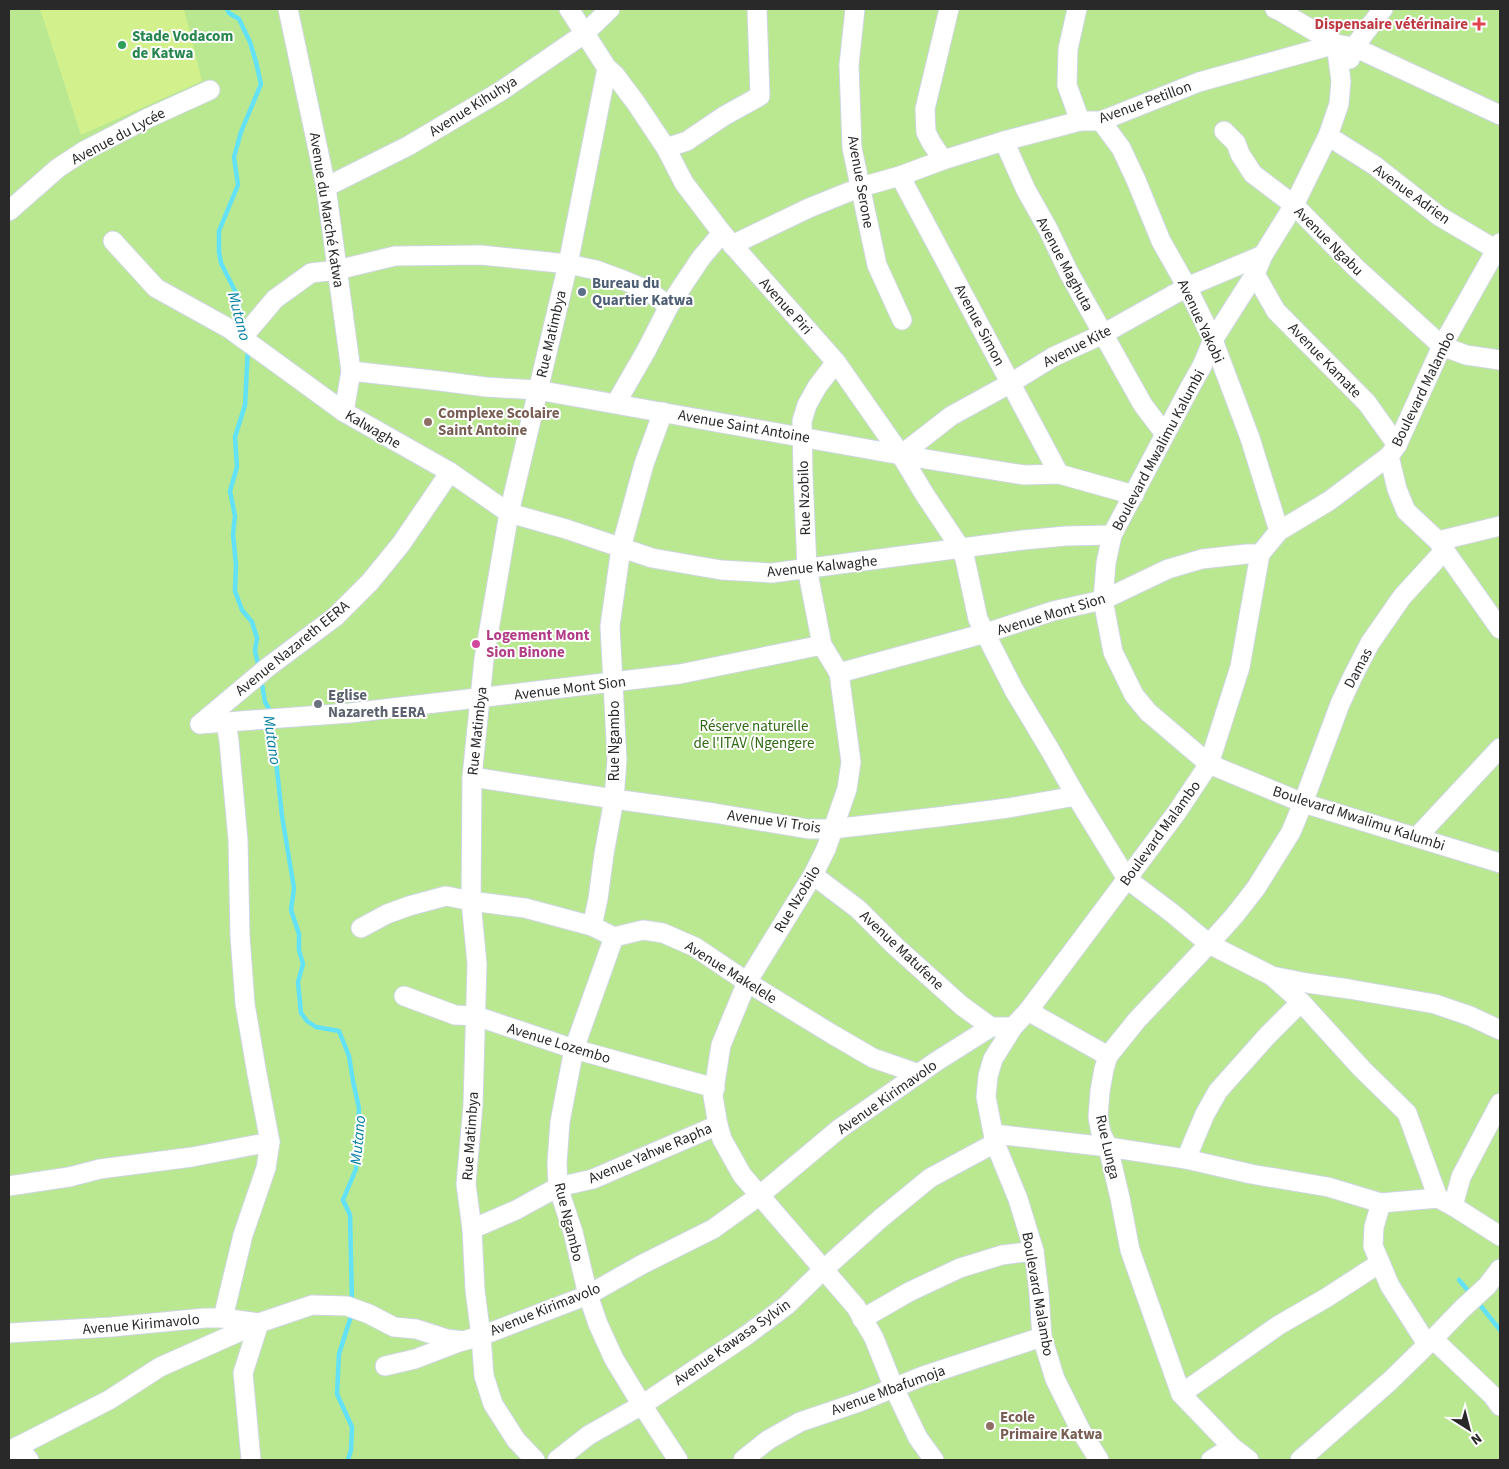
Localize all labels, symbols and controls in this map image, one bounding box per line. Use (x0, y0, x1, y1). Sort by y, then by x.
place label: Dispensaire vétérinaire (1315, 14, 1468, 35)
marker: Dispensaire vétérinaire (1472, 17, 1486, 31)
place label: Stade Vodacom de Katwa (132, 26, 233, 64)
marker: Stade Vodacom de Katwa (116, 39, 128, 51)
street label: Avenue Kihuhya (425, 71, 521, 142)
street label: Avenue Petillon (1096, 76, 1195, 129)
street label: Avenue du Lycée (67, 103, 169, 170)
street label: Avenue du Marché Katwa (304, 131, 349, 289)
street label: Avenue Serone (842, 134, 879, 230)
street label: Avenue Adrien (1369, 159, 1454, 229)
street label: Avenue Ngabu (1289, 202, 1368, 281)
street label: Avenue Maghuta (1031, 213, 1098, 315)
place label: Bureau du Quartier Katwa (592, 273, 693, 311)
street label: Avenue Piri (754, 273, 817, 339)
street label: Avenue Yakobi (1172, 276, 1229, 367)
street label: Avenue Simon (949, 281, 1010, 370)
marker: Bureau du Quartier Katwa (576, 286, 588, 298)
street label: Rue Matimbya (531, 288, 572, 380)
water label: Mutano (222, 289, 256, 343)
street label: Avenue Kamate (1283, 318, 1366, 403)
street label: Avenue Kite (1040, 320, 1115, 373)
street label: Boulevard Malambo (1386, 328, 1460, 450)
street label: Boulevard Mwalimu Kalumbi (1107, 366, 1210, 535)
place label: Complexe Scolaire Saint Antoine (438, 403, 560, 441)
street label: Kalwaghe (341, 405, 405, 454)
street label: Avenue Saint Antoine (676, 405, 811, 448)
marker: Complexe Scolaire Saint Antoine (422, 416, 434, 428)
street label: Rue Nzobilo (793, 460, 816, 536)
street label: Avenue Kalwaghe (766, 550, 878, 583)
street label: Avenue Mont Sion (994, 588, 1108, 641)
street label: Avenue Nazareth EERA (231, 595, 354, 701)
place label: Logement Mont Sion Binone (486, 625, 590, 663)
marker: Logement Mont Sion Binone (470, 638, 482, 650)
street label: Damas (1339, 644, 1378, 692)
street label: Avenue Mont Sion (513, 671, 627, 706)
place label: Eglise Nazareth EERA (328, 685, 426, 723)
street label: Rue Matimbya (462, 686, 493, 776)
marker: Eglise Nazareth EERA (312, 698, 324, 710)
street label: Rue Ngambo (604, 701, 625, 781)
water label: Mutano (258, 714, 286, 766)
park label: Réserve naturelle de l'ITAV (Ngengere (694, 716, 814, 754)
street label: Boulevard Malambo (1115, 776, 1206, 890)
street label: Boulevard Mwalimu Kalumbi (1270, 781, 1448, 856)
street label: Avenue Vi Trois (726, 805, 822, 838)
street label: Rue Nzobilo (769, 862, 826, 937)
street label: Avenue Matufene (855, 906, 948, 995)
street label: Avenue Makelele (681, 936, 781, 1009)
street label: Avenue Lozembo (505, 1018, 613, 1069)
street label: Avenue Kirimavolo (833, 1055, 941, 1140)
street label: Rue Matimbya (457, 1091, 484, 1181)
street label: Rue Lunga (1090, 1113, 1125, 1181)
water label: Mutano (345, 1114, 371, 1166)
street label: Avenue Yahwe Rapha (585, 1118, 715, 1189)
street label: Rue Ngambo (549, 1180, 588, 1264)
street label: Boulevard Malambo (1016, 1230, 1059, 1358)
street label: Avenue Kirimavolo (487, 1278, 604, 1341)
street label: Avenue Kawasa Sylvin (670, 1294, 795, 1391)
street label: Avenue Kirimavolo (82, 1309, 201, 1340)
street label: Avenue Mbafumoja (828, 1360, 948, 1421)
north arrow (1444, 1404, 1494, 1454)
place label: Ecole Primaire Katwa (1000, 1407, 1103, 1445)
marker: Ecole Primaire Katwa (984, 1420, 996, 1432)
text: N (1466, 1428, 1486, 1450)

